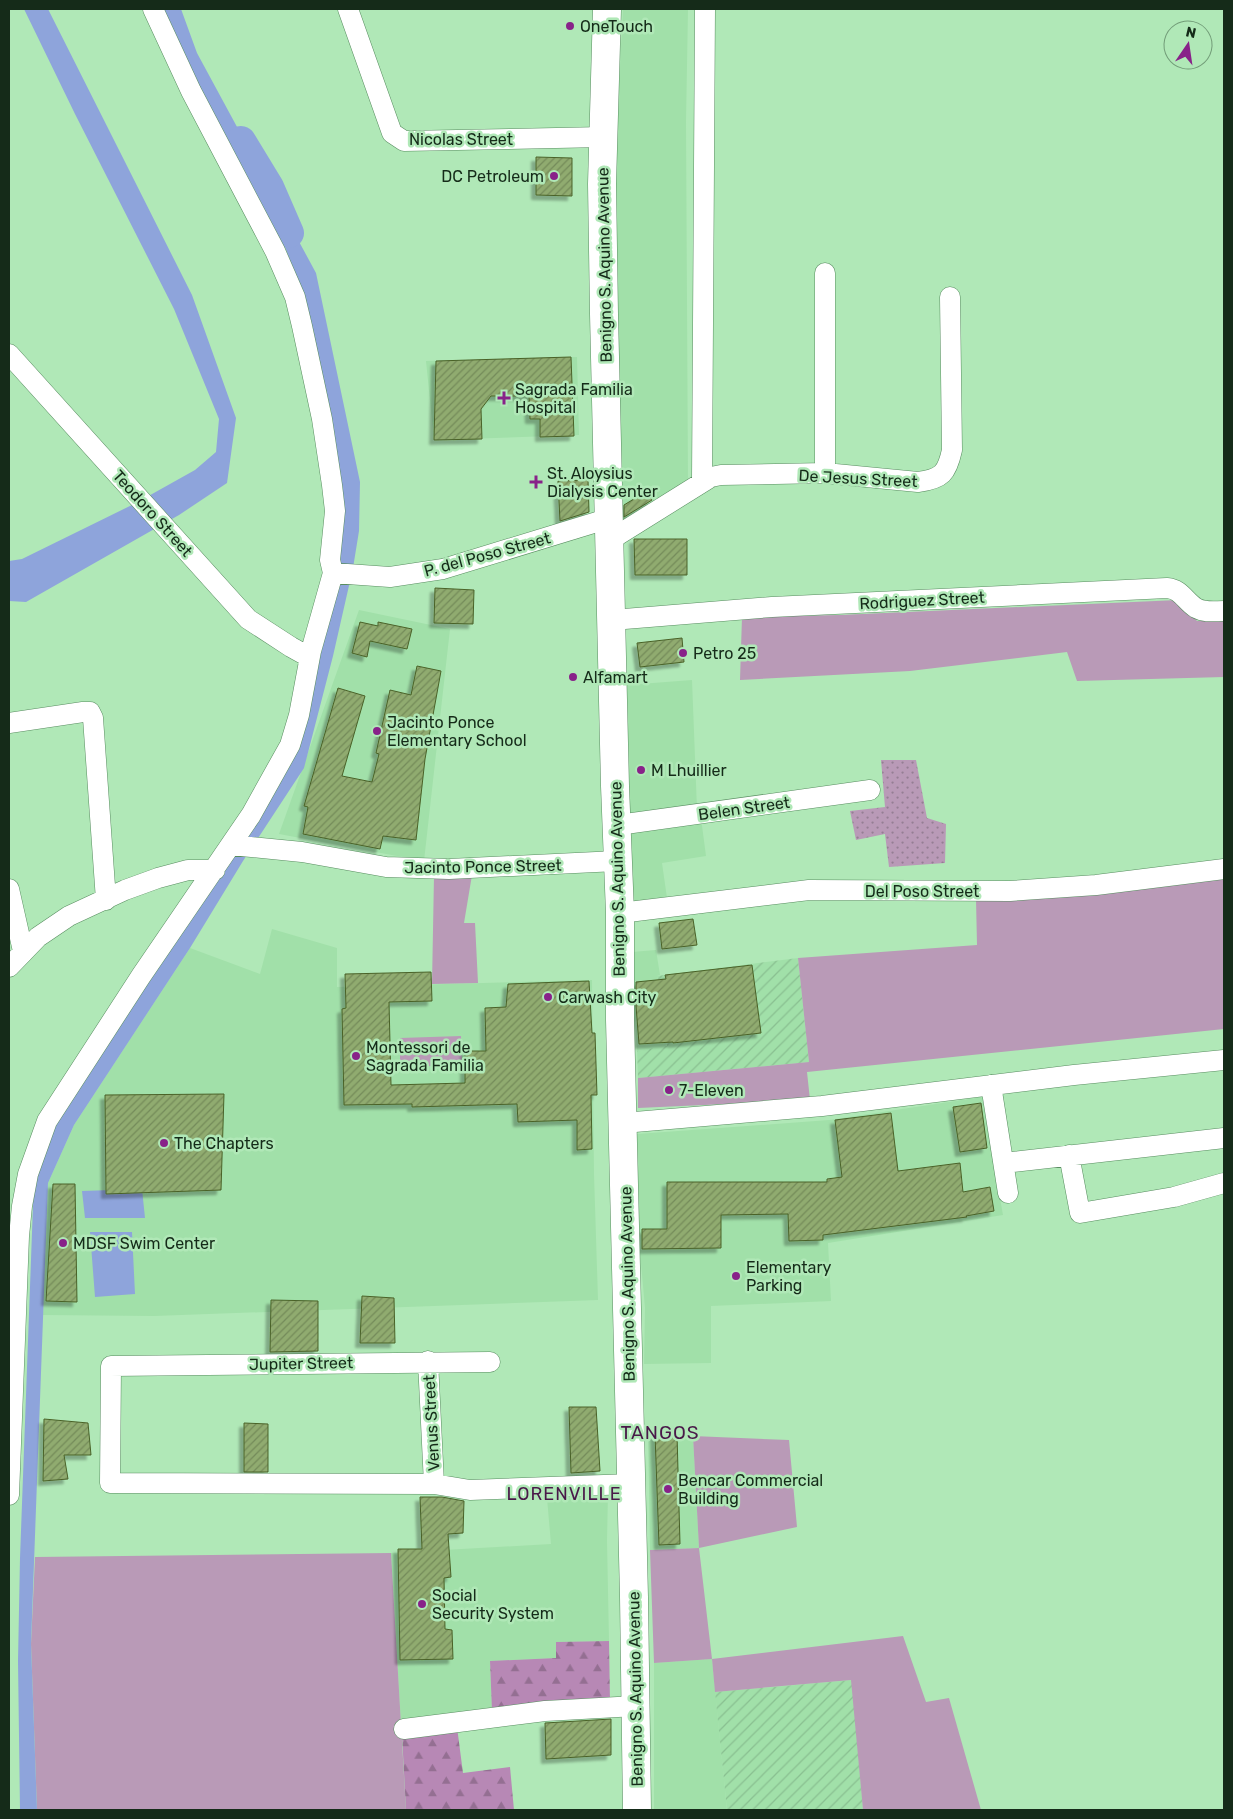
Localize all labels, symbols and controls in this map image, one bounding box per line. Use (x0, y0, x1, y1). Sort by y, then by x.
place label: OneTouch (580, 17, 653, 36)
marker: OneTouch (564, 20, 576, 32)
north arrow (1163, 20, 1213, 70)
text: N (1184, 23, 1198, 42)
street label: Nicolas Street (409, 130, 513, 149)
place label: DC Petroleum (441, 167, 544, 186)
street label: Benigno S. Aquino Avenue (593, 167, 616, 363)
marker: DC Petroleum (548, 170, 560, 182)
place label: Sagrada Familia Hospital (515, 380, 633, 417)
marker: Sagrada Familia Hospital (497, 391, 511, 405)
place label: St. Aloysius Dialysis Center (547, 464, 658, 501)
street label: Teodoro Street (109, 466, 196, 561)
street label: De Jesus Street (798, 466, 918, 491)
marker: St. Aloysius Dialysis Center (529, 475, 543, 489)
street label: P. del Poso Street (422, 528, 552, 581)
street label: Rodriguez Street (859, 588, 985, 613)
place label: Petro 25 (693, 644, 756, 663)
marker: Petro 25 (677, 647, 689, 659)
place label: Alfamart (583, 668, 648, 687)
marker: Alfamart (567, 671, 579, 683)
place label: Jacinto Ponce Elementary School (387, 713, 527, 750)
marker: Jacinto Ponce Elementary School (371, 725, 383, 737)
place label: M Lhuillier (651, 761, 727, 780)
marker: M Lhuillier (635, 764, 647, 776)
street label: Benigno S. Aquino Avenue (606, 781, 629, 977)
street label: Belen Street (697, 793, 791, 824)
street label: Jacinto Ponce Street (404, 856, 562, 877)
street label: Del Poso Street (865, 882, 979, 901)
place label: Carwash City (558, 988, 657, 1007)
marker: Carwash City (542, 991, 554, 1003)
place label: Montessori de Sagrada Familia (366, 1038, 484, 1075)
marker: Montessori de Sagrada Familia (350, 1050, 362, 1062)
place label: 7-Eleven (679, 1081, 744, 1100)
marker: 7-Eleven (663, 1084, 675, 1096)
place label: The Chapters (174, 1134, 274, 1153)
marker: The Chapters (158, 1137, 170, 1149)
street label: Benigno S. Aquino Avenue (616, 1186, 639, 1382)
place label: MDSF Swim Center (73, 1234, 215, 1253)
marker: MDSF Swim Center (57, 1237, 69, 1249)
place label: Elementary Parking (746, 1258, 831, 1295)
marker: Elementary Parking (730, 1270, 742, 1282)
street label: Jupiter Street (249, 1353, 353, 1374)
street label: Venus Street (419, 1374, 444, 1472)
district label: TANGOS (620, 1421, 700, 1444)
place label: Bencar Commercial Building (678, 1471, 823, 1508)
district label: LORENVILLE (506, 1483, 622, 1505)
marker: Bencar Commercial Building (662, 1483, 674, 1495)
place label: Social Security System (432, 1586, 554, 1623)
street label: Benigno S. Aquino Avenue (624, 1591, 647, 1787)
marker: Social Security System (416, 1598, 428, 1610)

